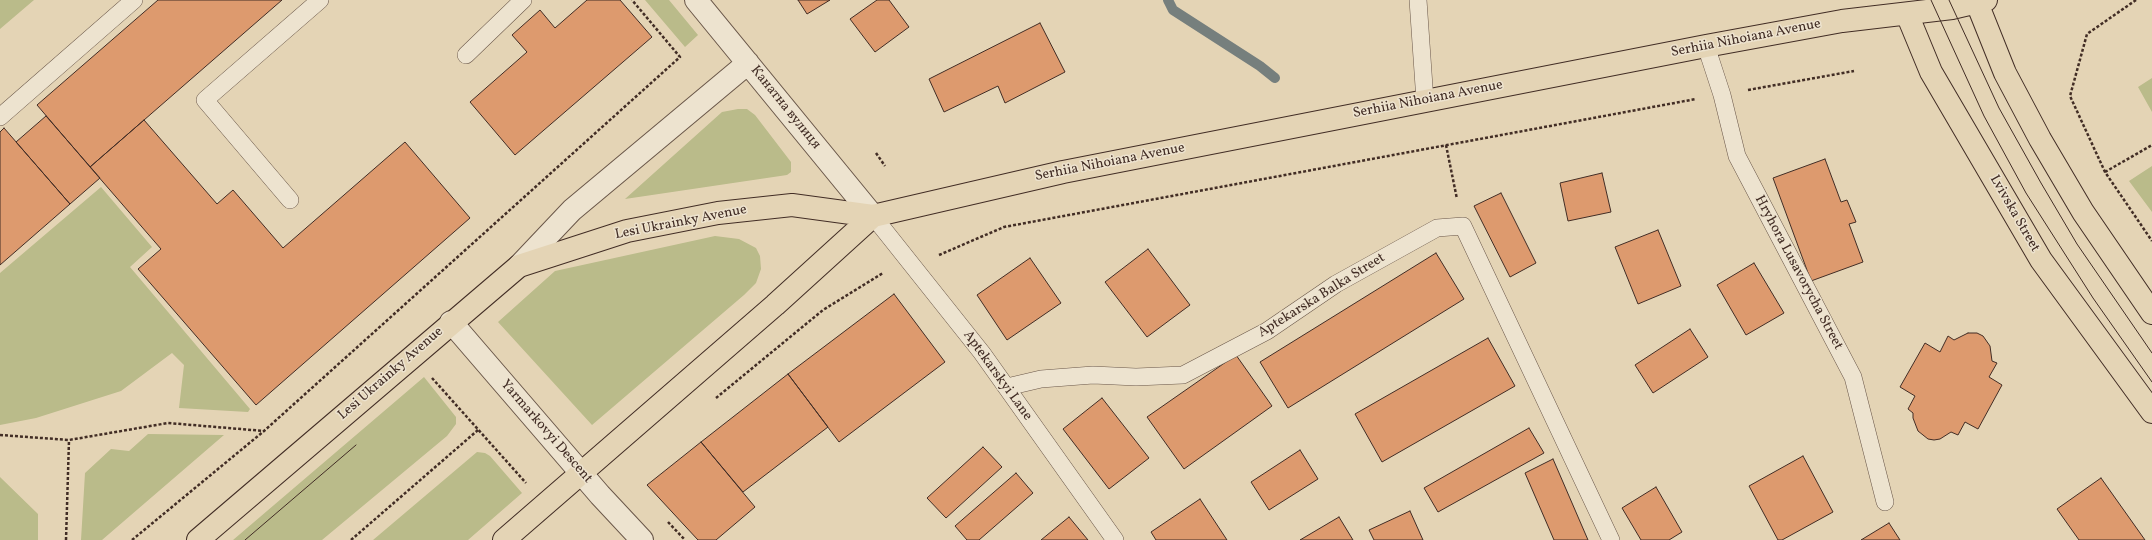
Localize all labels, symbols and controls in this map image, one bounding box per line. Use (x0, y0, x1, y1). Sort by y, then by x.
street label: Serhiia Nihoiana Avenue (1670, 16, 1822, 62)
street label: Канатна вулиця (746, 63, 824, 153)
street label: Serhiia Nihoiana Avenue (1352, 77, 1504, 123)
street label: Serhiia Nihoiana Avenue (1034, 140, 1186, 186)
street label: Lvivska Street (1985, 173, 2043, 255)
street label: Hryhora Lusavorycha Street (1750, 193, 1846, 353)
street label: Lesi Ukrainky Avenue (614, 202, 748, 244)
street label: Aptekarska Balka Street (1255, 250, 1389, 342)
street label: Lesi Ukrainky Avenue (335, 324, 447, 424)
street label: Aptekarskyi Lane (959, 328, 1035, 424)
street label: Yarmarkovyi Descent (496, 377, 596, 487)

